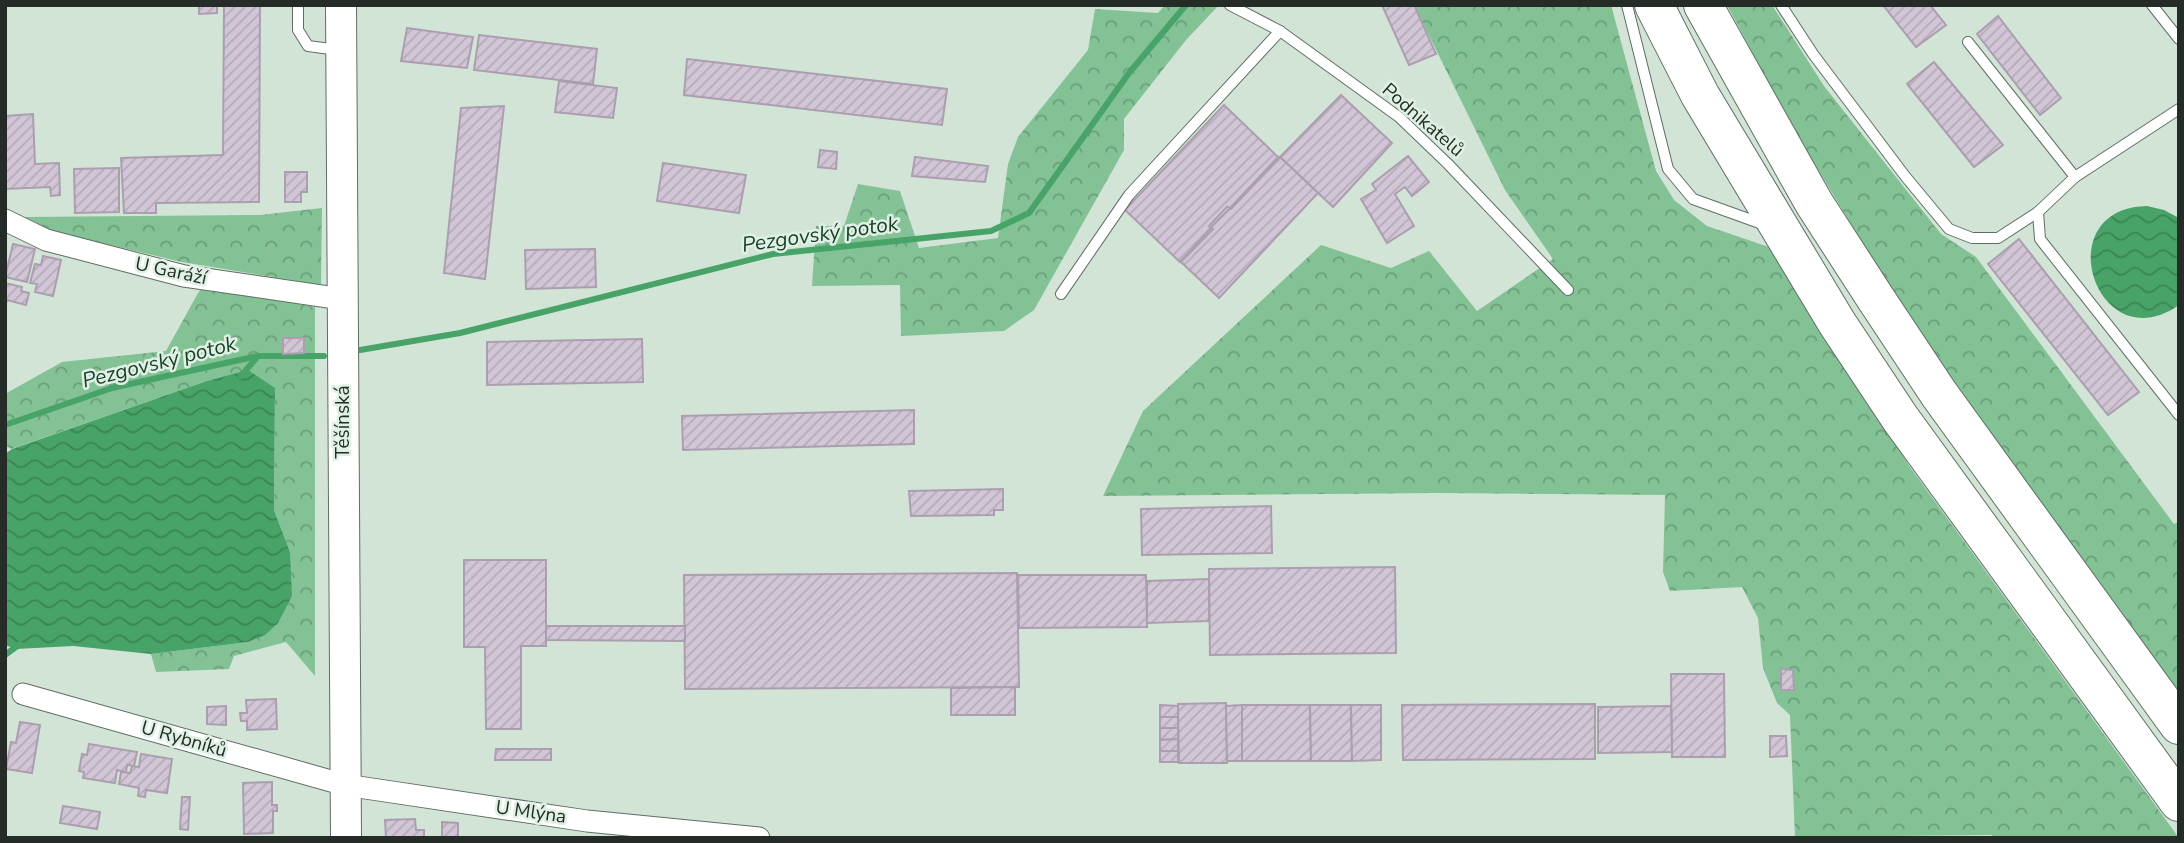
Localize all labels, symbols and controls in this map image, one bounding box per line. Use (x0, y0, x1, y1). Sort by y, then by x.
street label: Podnikatelů (1376, 77, 1470, 163)
water label: Pezgovský potok (740, 209, 900, 259)
street label: U Garáží (133, 251, 211, 292)
water label: Pezgovský potok (79, 329, 239, 395)
street label: Těšínská (330, 385, 356, 459)
street label: U Rybníků (138, 714, 230, 764)
street label: U Mlýna (494, 794, 568, 830)

